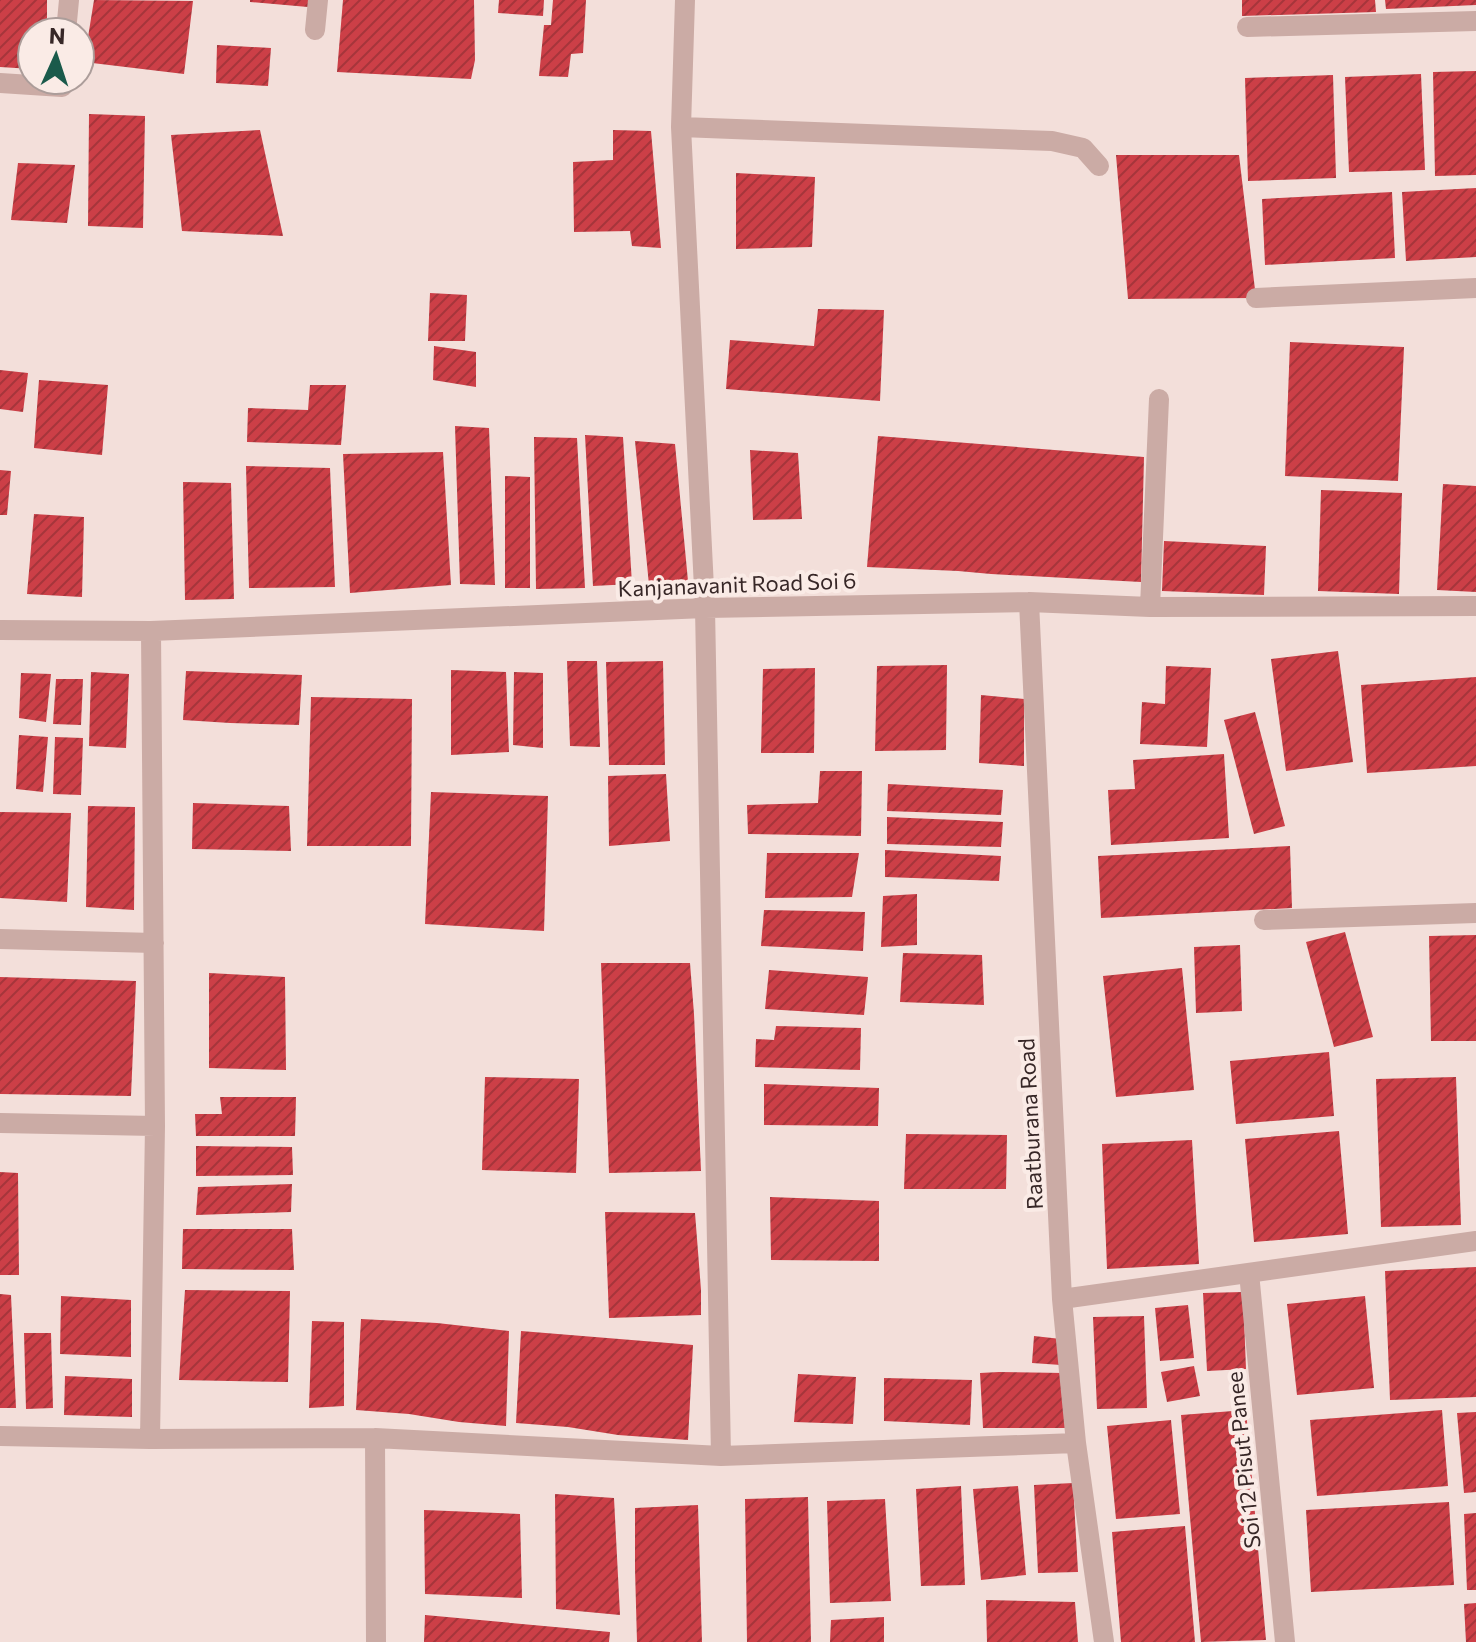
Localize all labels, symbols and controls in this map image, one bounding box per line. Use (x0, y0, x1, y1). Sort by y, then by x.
north arrow (16, 16, 96, 96)
text: N (48, 22, 66, 49)
street label: Kanjanavanit Road Soi 6 (617, 566, 857, 602)
street label: Raatburana Road (1012, 1038, 1048, 1210)
street label: Soi 12 Pisut Panee (1220, 1370, 1266, 1550)

